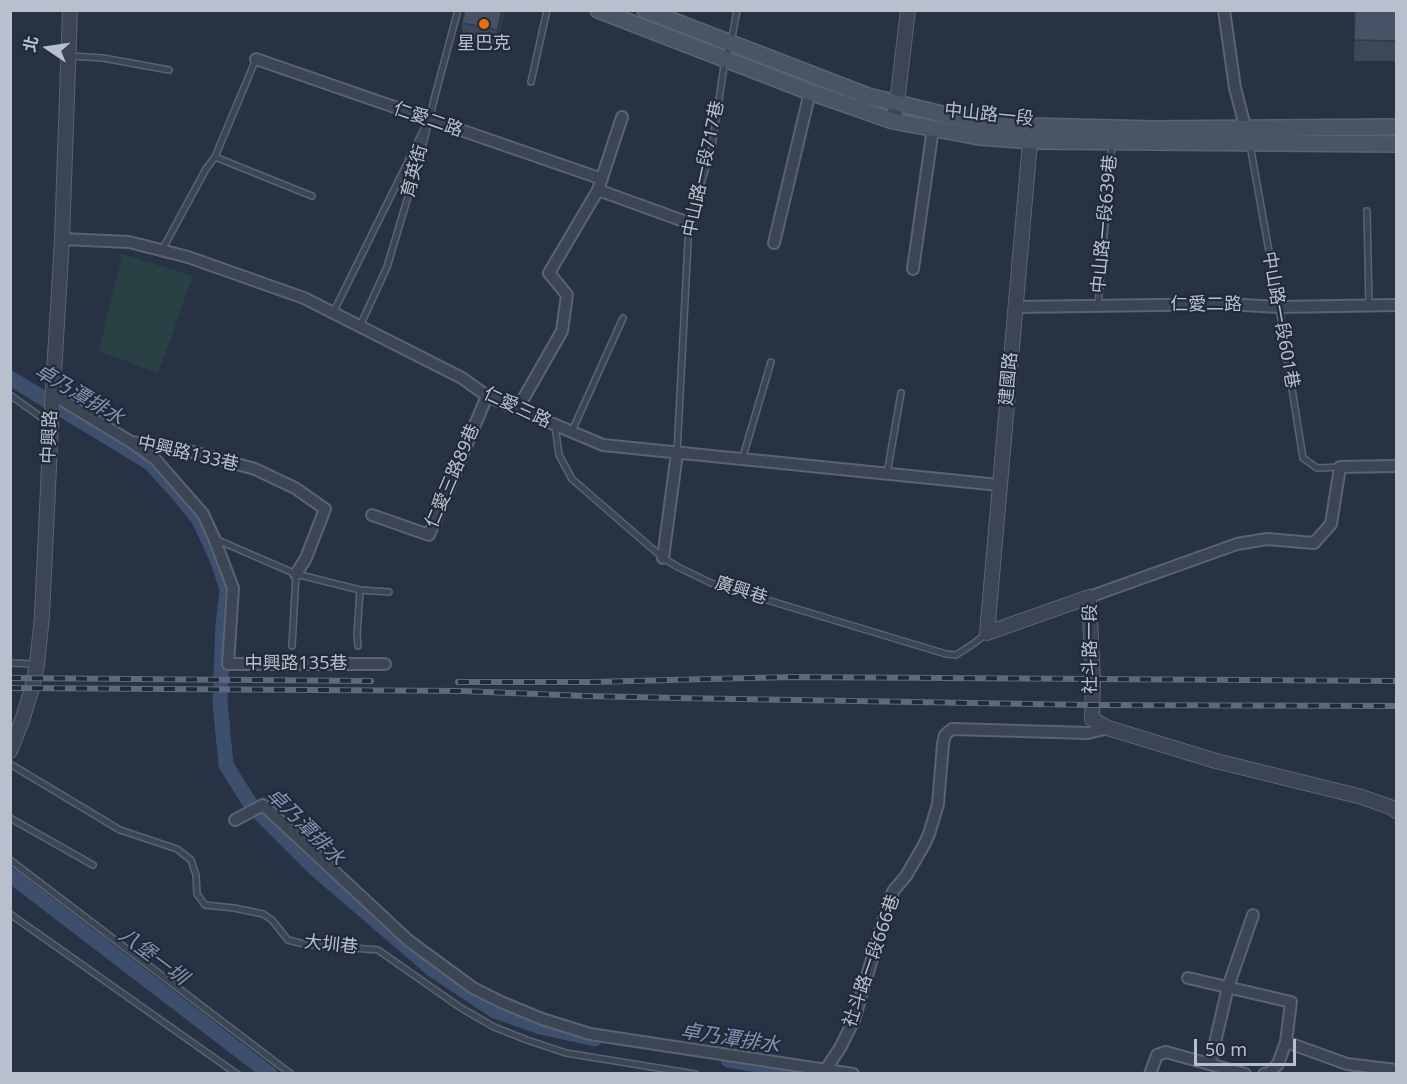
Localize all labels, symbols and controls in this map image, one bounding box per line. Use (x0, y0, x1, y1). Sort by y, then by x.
marker: 星巴克 (477, 17, 491, 31)
north arrow (18, 18, 78, 78)
place label: 星巴克 (457, 33, 511, 55)
text: 北 (18, 34, 43, 54)
street label: 仁愛二路 (390, 98, 466, 142)
street label: 中山路一段717巷 (679, 99, 729, 239)
street label: 中山路一段 (943, 100, 1035, 130)
street label: 育英街 (398, 142, 432, 200)
street label: 中山路一段639巷 (1088, 154, 1122, 294)
street label: 中山路一段601巷 (1257, 250, 1303, 390)
street label: 仁愛二路 (1170, 294, 1242, 316)
street label: 建國路 (996, 351, 1022, 407)
water label: 卓乃潭排水 (30, 359, 128, 431)
street label: 仁愛三路 (480, 383, 554, 433)
street label: 中興路 (38, 409, 62, 465)
street label: 仁愛三路89巷 (421, 421, 485, 531)
street label: 中興路133巷 (135, 432, 241, 476)
street label: 廣興巷 (712, 572, 770, 610)
street label: 社斗路一段 (1080, 604, 1102, 694)
street label: 中興路135巷 (245, 653, 347, 675)
water label: 卓乃潭排水 (261, 783, 349, 871)
street label: 社斗路一段666巷 (839, 892, 905, 1030)
water label: 八堡一圳 (114, 923, 192, 991)
street label: 大圳巷 (303, 931, 359, 959)
water label: 卓乃潭排水 (679, 1019, 781, 1059)
scale bar (1197, 1027, 1299, 1065)
text: 50 m (1205, 1037, 1247, 1061)

